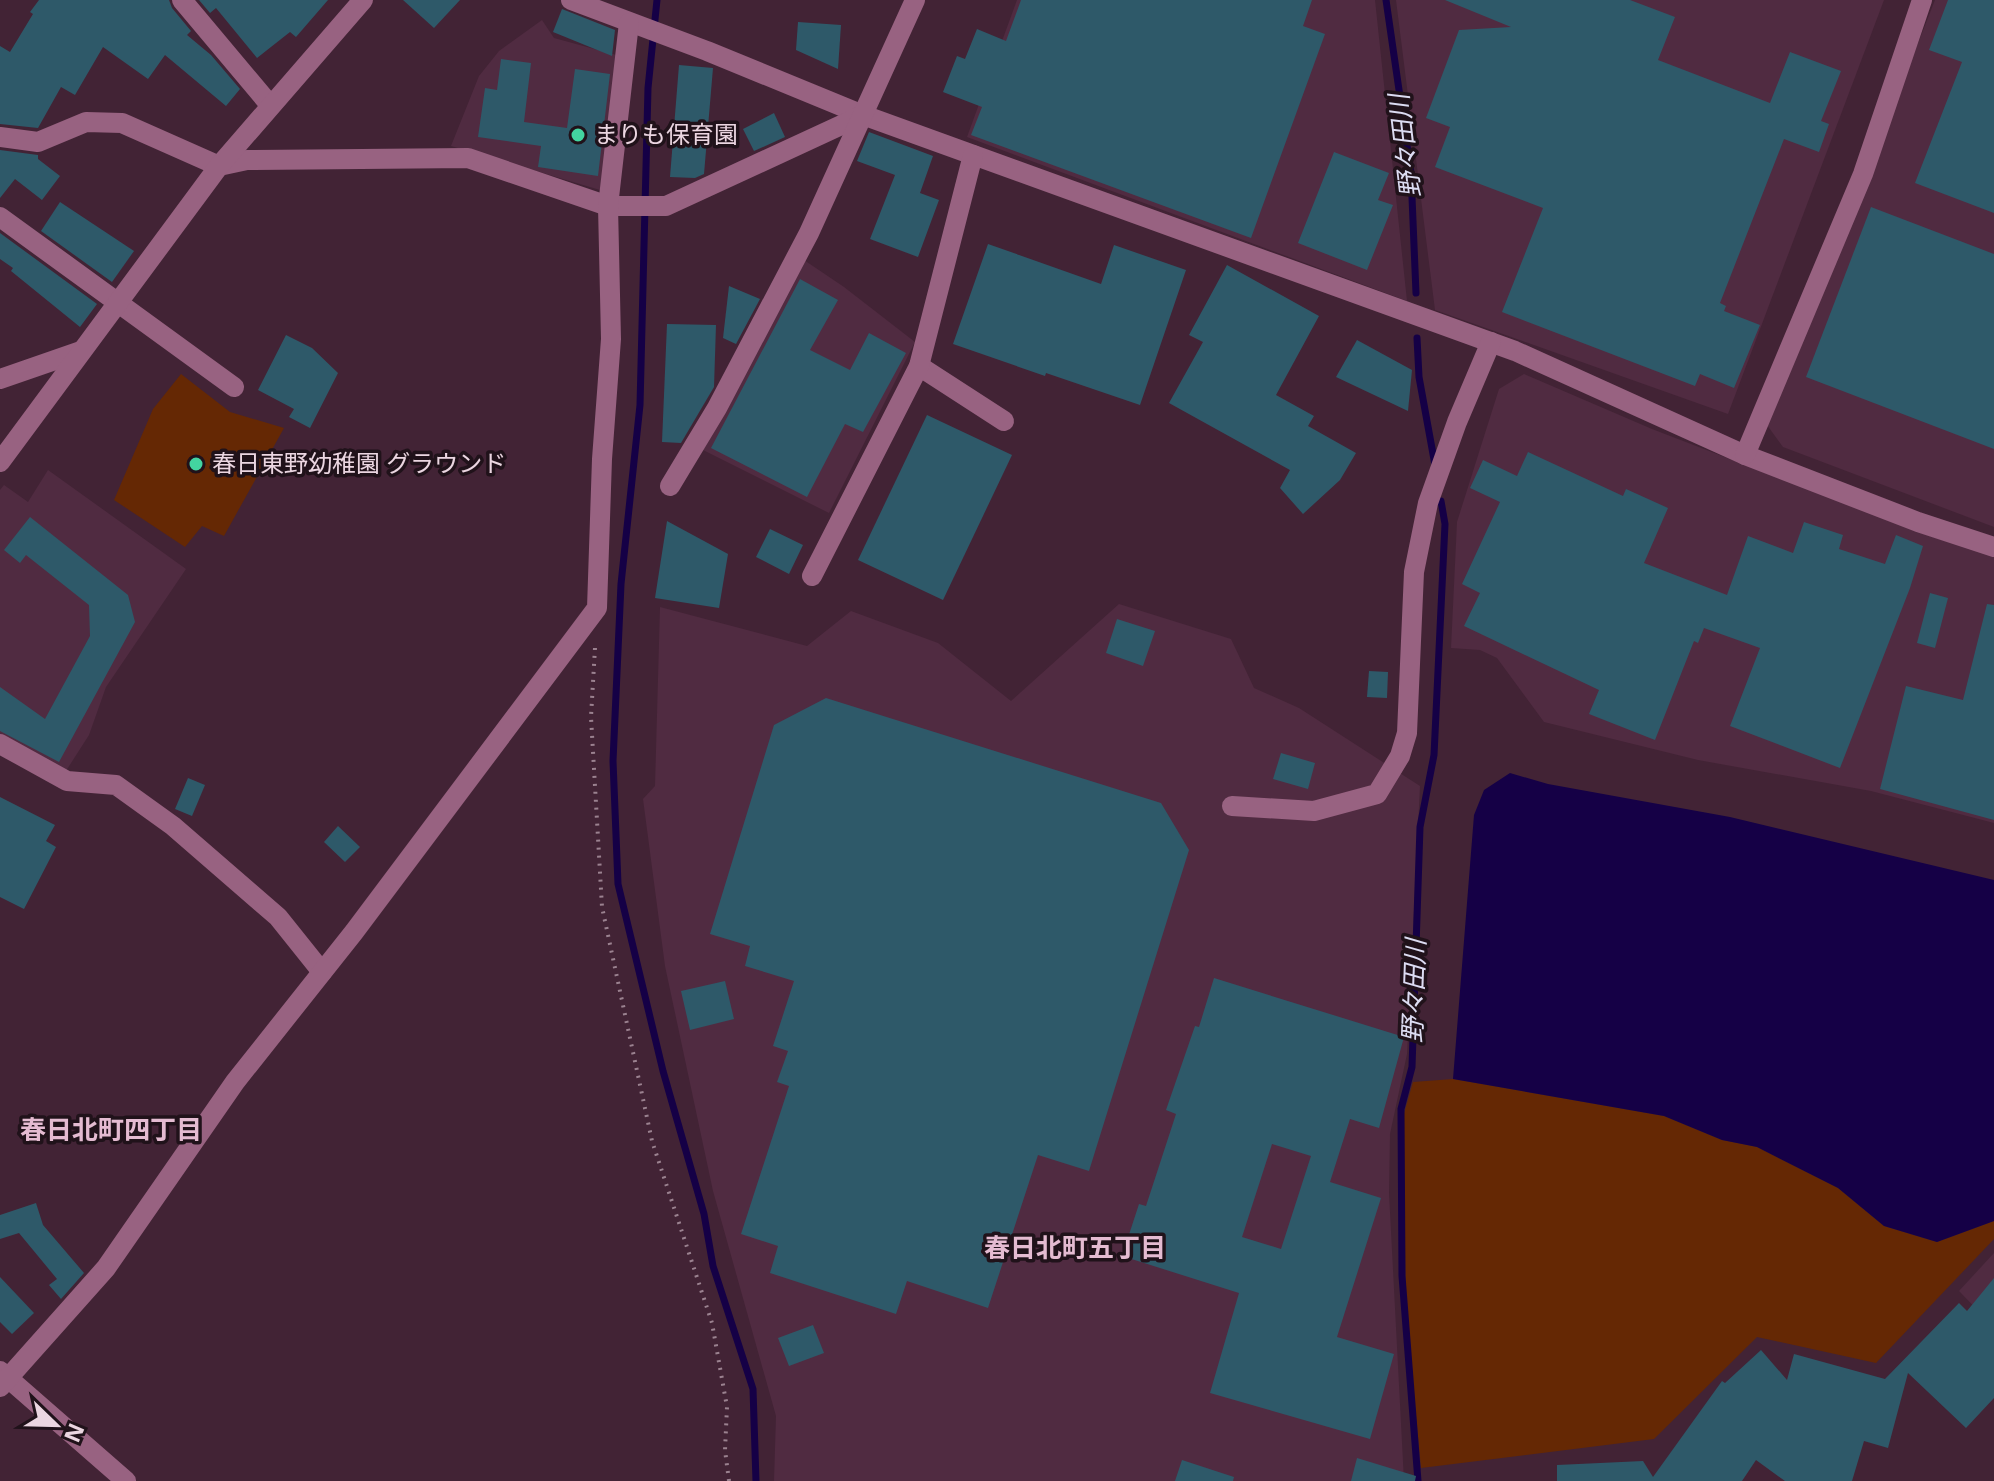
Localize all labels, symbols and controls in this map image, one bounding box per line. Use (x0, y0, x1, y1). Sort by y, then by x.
water label: 野々田川 (1379, 89, 1428, 200)
place label: まりも保育園 (594, 117, 738, 150)
marker: まりも保育園 (569, 126, 587, 144)
place label: 春日東野幼稚園 グラウンド (212, 446, 506, 479)
marker: 春日東野幼稚園 グラウンド (187, 455, 205, 473)
water label: 野々田川 (1393, 935, 1433, 1044)
district label: 春日北町四丁目 (20, 1111, 202, 1147)
district label: 春日北町五丁目 (984, 1229, 1166, 1265)
north arrow (16, 1385, 96, 1465)
text: N (58, 1419, 93, 1447)

